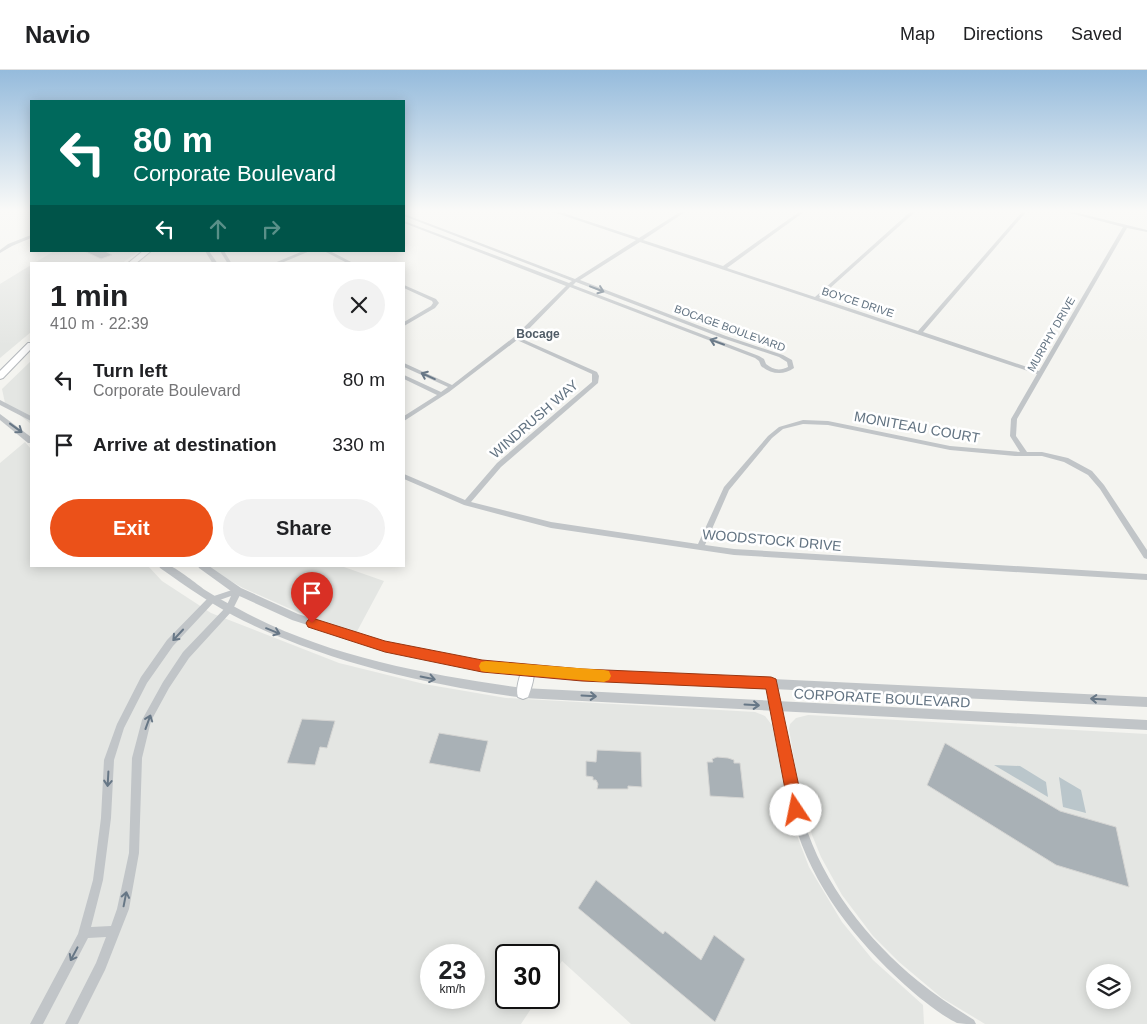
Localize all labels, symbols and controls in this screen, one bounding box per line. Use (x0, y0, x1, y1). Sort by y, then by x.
text: Navio (25, 21, 90, 48)
text: Map (900, 24, 935, 44)
text: Directions (963, 24, 1043, 44)
text: Saved (1071, 24, 1122, 44)
icon: left (50, 120, 115, 185)
text: 80 m (133, 120, 213, 159)
text: Corporate Boulevard (133, 161, 336, 186)
icon: left (151, 215, 179, 243)
icon: ahead (204, 215, 232, 243)
icon: right (257, 215, 285, 243)
text: 1 min (50, 279, 128, 312)
button: close (333, 279, 385, 331)
one-way arrow (589, 285, 604, 294)
street label: BOYCE DRIVE (820, 285, 896, 319)
street label: MURPHY DRIVE (1025, 295, 1077, 373)
street label: BOCAGE BOULEVARD (673, 302, 787, 354)
text: 410 m · 22:39 (50, 315, 149, 332)
district label: Bocage (516, 327, 560, 341)
one-way arrow (709, 337, 725, 346)
text: Turn left (93, 360, 168, 381)
icon: left (50, 366, 78, 394)
text: 80 m (343, 369, 385, 390)
one-way arrow (421, 370, 436, 380)
street label: WINDRUSH WAY (487, 376, 582, 462)
text: Corporate Boulevard (93, 382, 241, 399)
street label: MONITEAU COURT (853, 408, 982, 446)
one-way arrow (9, 423, 23, 433)
icon: arrive (50, 431, 78, 459)
text: Arrive at destination (93, 434, 277, 455)
text: 330 m (332, 434, 385, 455)
button: Exit (50, 499, 213, 557)
button: Share (223, 499, 385, 557)
street label: WOODSTOCK DRIVE (702, 526, 842, 554)
pin (291, 572, 333, 623)
icon: arrive (298, 579, 326, 607)
one-way arrow (265, 626, 280, 636)
one-way arrow (172, 629, 184, 641)
one-way arrow (420, 674, 436, 684)
street label: CORPORATE BOULEVARD (793, 685, 971, 711)
one-way arrow (581, 692, 597, 701)
one-way arrow (1091, 695, 1107, 704)
one-way arrow (743, 700, 759, 709)
one-way arrow (144, 715, 153, 730)
one-way arrow (104, 770, 113, 786)
position arrow (769, 783, 821, 835)
one-way arrow (121, 892, 130, 908)
speed limit sign: 30 (495, 944, 560, 1009)
one-way arrow (69, 946, 79, 961)
text: 23 (439, 956, 466, 984)
map controls (1086, 964, 1131, 1009)
button: layers (1086, 964, 1131, 1009)
text: km/h (439, 982, 466, 996)

